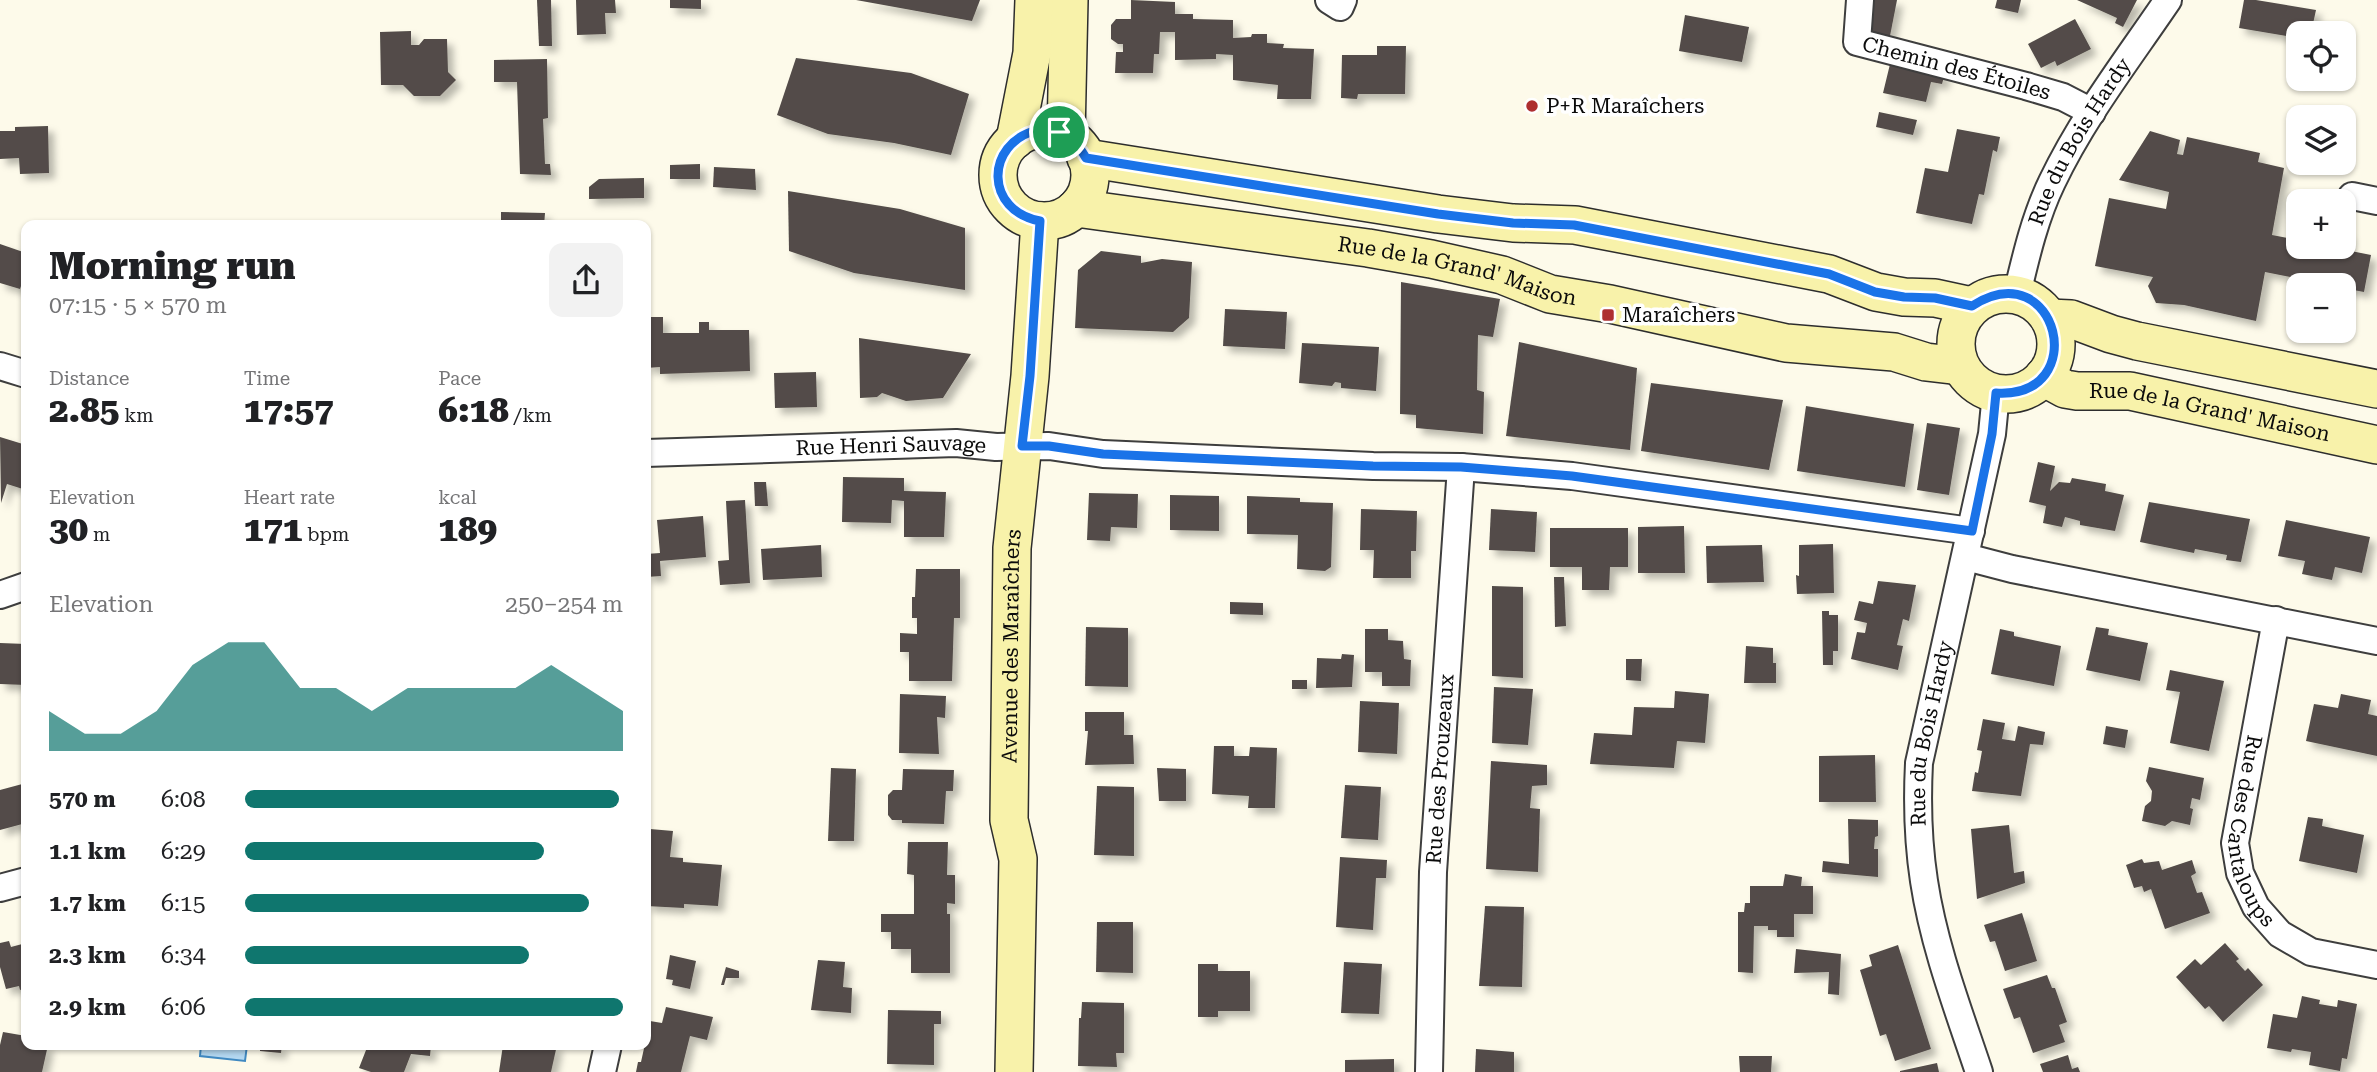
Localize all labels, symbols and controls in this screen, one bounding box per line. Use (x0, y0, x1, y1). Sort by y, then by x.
map controls (2286, 21, 2356, 343)
button: locate (2286, 21, 2356, 91)
street label: Chemin des Étoiles (1860, 32, 2054, 105)
street label: Rue du Bois Hardy (2024, 53, 2136, 228)
place label: P+R Maraîchers (1546, 94, 1704, 118)
marker: P+R Maraîchers (1524, 98, 1540, 114)
pin (1029, 102, 1089, 162)
button: layers (2286, 105, 2356, 175)
icon: arrive (1040, 113, 1078, 151)
button: + (2286, 189, 2356, 259)
street label: Rue de la Grand' Maison (1336, 232, 1579, 310)
button: share (549, 243, 623, 317)
text: Morning run (49, 244, 296, 288)
button: − (2286, 273, 2356, 343)
text: 07:15 · 5 × 570 m (49, 292, 227, 319)
place label: Maraîchers (1622, 303, 1735, 327)
marker: Maraîchers (1600, 307, 1616, 323)
text: Distance (49, 367, 129, 390)
text: Time (244, 367, 290, 390)
text: Pace (438, 367, 481, 390)
street label: Rue de la Grand' Maison (2089, 379, 2333, 446)
text: 2.85 (49, 390, 119, 431)
text: 17:57 (244, 390, 334, 431)
text: 6:18 (438, 390, 509, 431)
text: km (119, 404, 154, 427)
text: /km (509, 404, 552, 427)
street label: Rue Henri Sauvage (795, 431, 987, 460)
text: Elevation (49, 486, 135, 509)
text: Heart rate (244, 486, 335, 509)
text: kcal (438, 486, 477, 509)
text: 30 (49, 509, 88, 550)
text: 171 (244, 509, 302, 550)
text: 189 (438, 509, 497, 550)
text: m (88, 523, 110, 546)
text: bpm (302, 523, 349, 546)
street label: Avenue des Maraîchers (998, 528, 1026, 763)
text: Elevation (49, 591, 153, 618)
text: 250–254 m (505, 591, 623, 618)
street label: Rue du Bois Hardy (1906, 638, 1958, 827)
street label: Rue des Prouzeaux (1422, 673, 1459, 865)
street label: Rue des Cantaloups (2223, 733, 2280, 932)
text: 570 m (49, 786, 116, 813)
text: 6:08 (161, 786, 206, 813)
text: 1.1 km (49, 838, 126, 865)
text: 6:29 (161, 838, 206, 865)
text: 1.7 km (49, 890, 126, 917)
text: 6:15 (161, 890, 206, 917)
text: 2.3 km (49, 942, 126, 969)
text: 6:34 (161, 942, 206, 969)
text: 2.9 km (49, 994, 126, 1021)
text: 6:06 (161, 994, 206, 1021)

